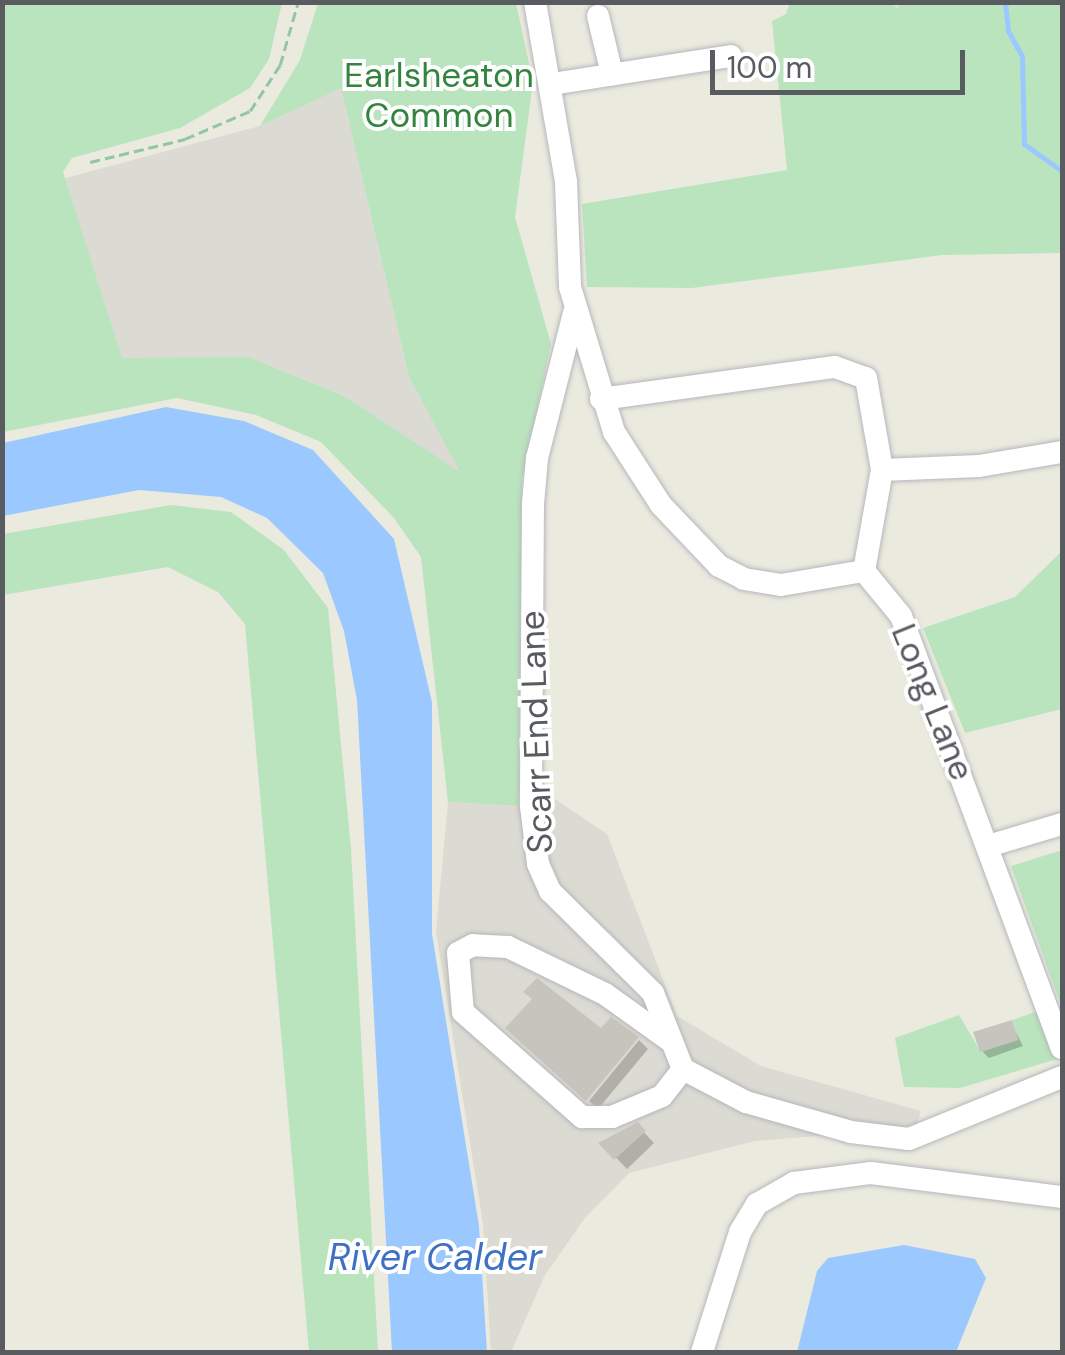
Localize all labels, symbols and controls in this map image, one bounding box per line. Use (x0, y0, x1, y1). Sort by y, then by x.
scale bar (715, 30, 970, 92)
text: 100 m (727, 48, 812, 87)
park label: Earlsheaton Common (344, 54, 534, 136)
street label: Scarr End Lane (511, 610, 561, 854)
street label: Long Lane (883, 618, 983, 786)
water label: River Calder (328, 1235, 542, 1281)

